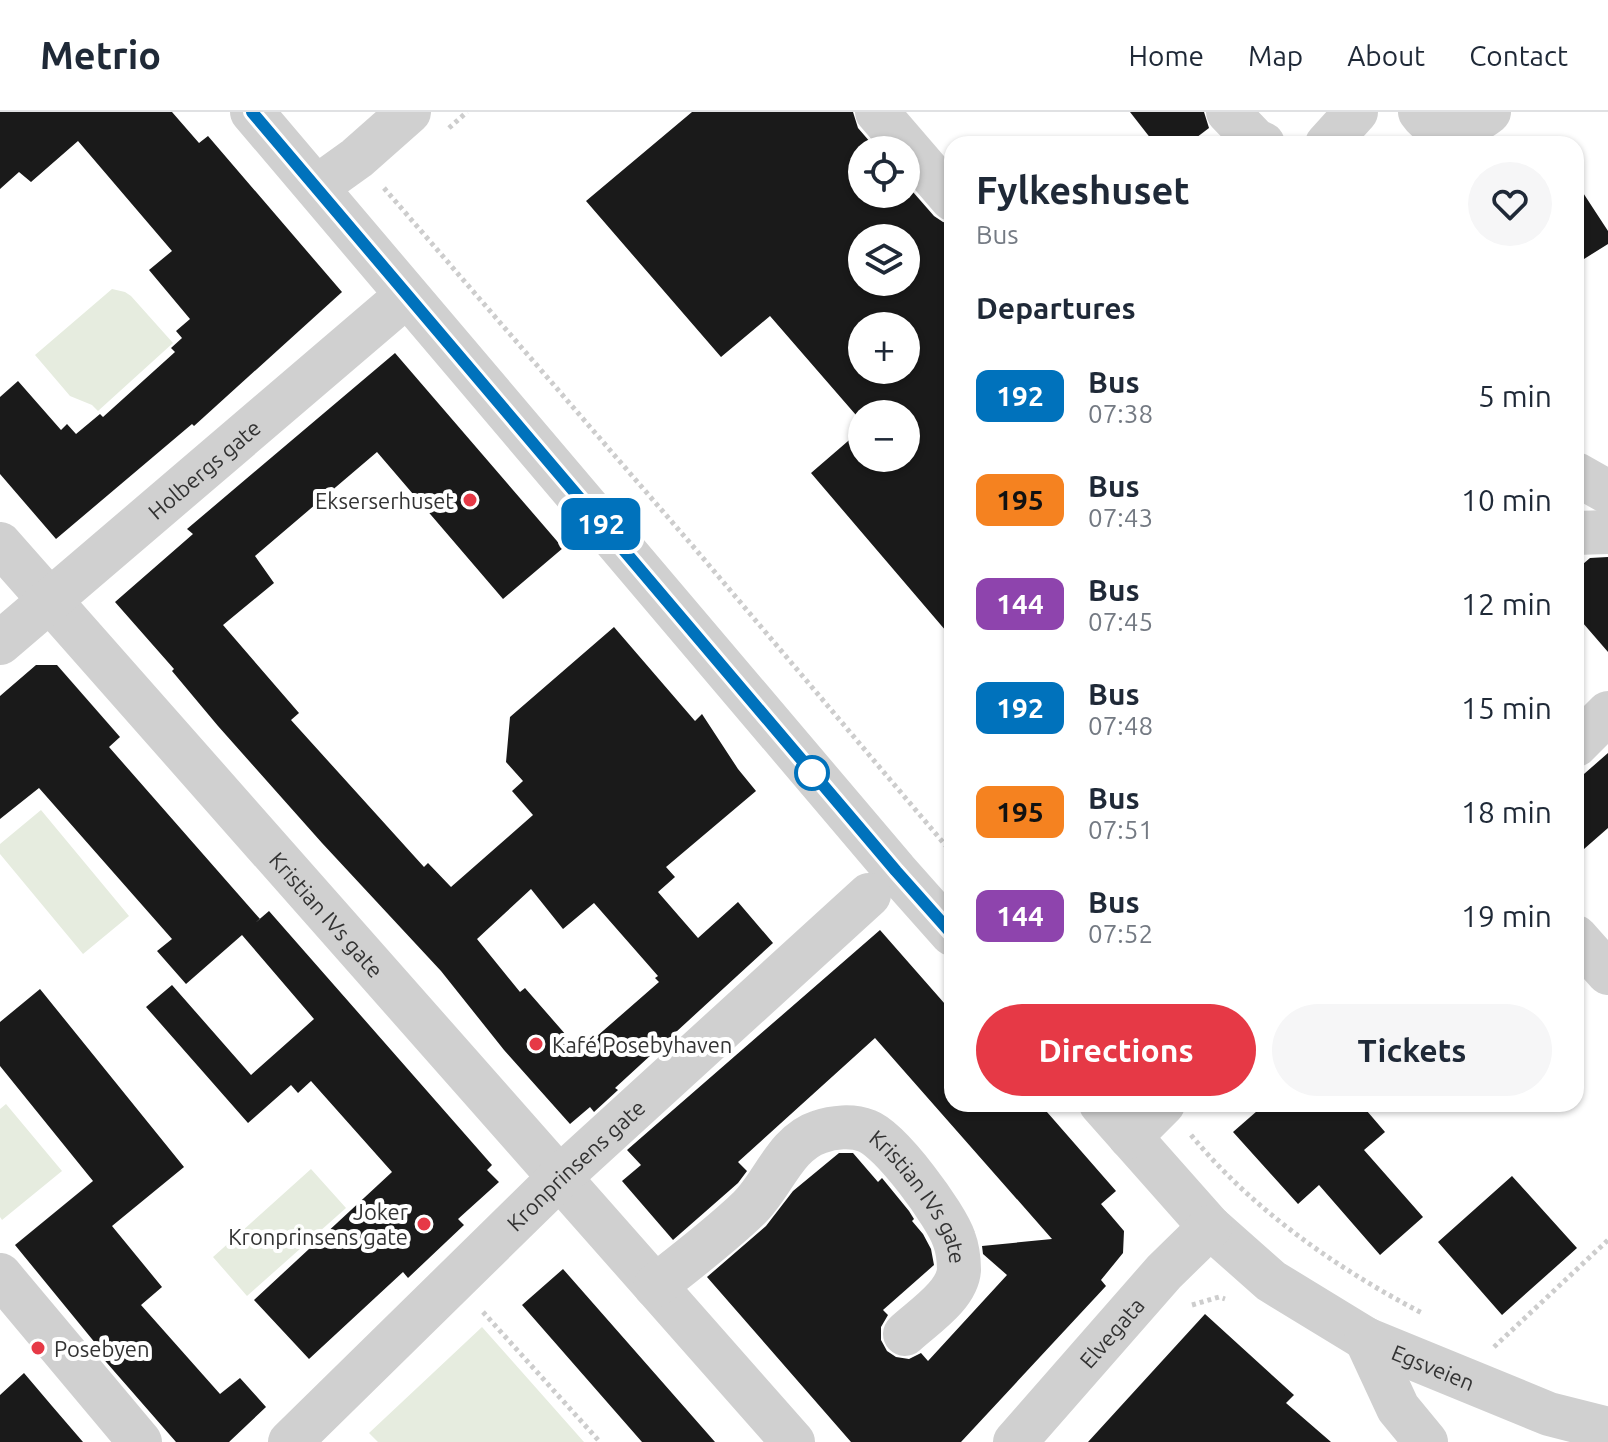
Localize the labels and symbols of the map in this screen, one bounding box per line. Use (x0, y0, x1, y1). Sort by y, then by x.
street label: Holbergs gate (143, 414, 265, 524)
place label: Ekserserhuset (315, 488, 454, 513)
marker: Ekserserhuset (461, 491, 479, 509)
line badge: 192 (555, 498, 647, 550)
unlabelled marker (795, 756, 829, 790)
street label: Kristian IVs gate (265, 847, 389, 982)
place label: Kafé Posebyhaven (552, 1032, 732, 1057)
marker: Kafé Posebyhaven (527, 1035, 545, 1053)
street label: Kronprinsens gate (501, 1094, 649, 1235)
street label: Kristian IVs gate (865, 1124, 971, 1265)
place label: Joker Kronprinsens gate (228, 1199, 409, 1249)
marker: Joker Kronprinsens gate (415, 1215, 433, 1233)
street label: Elvegata (1074, 1292, 1149, 1372)
place label: Posebyen (54, 1336, 150, 1361)
marker: Posebyen (29, 1339, 47, 1357)
street label: Egsveien (1388, 1339, 1479, 1395)

